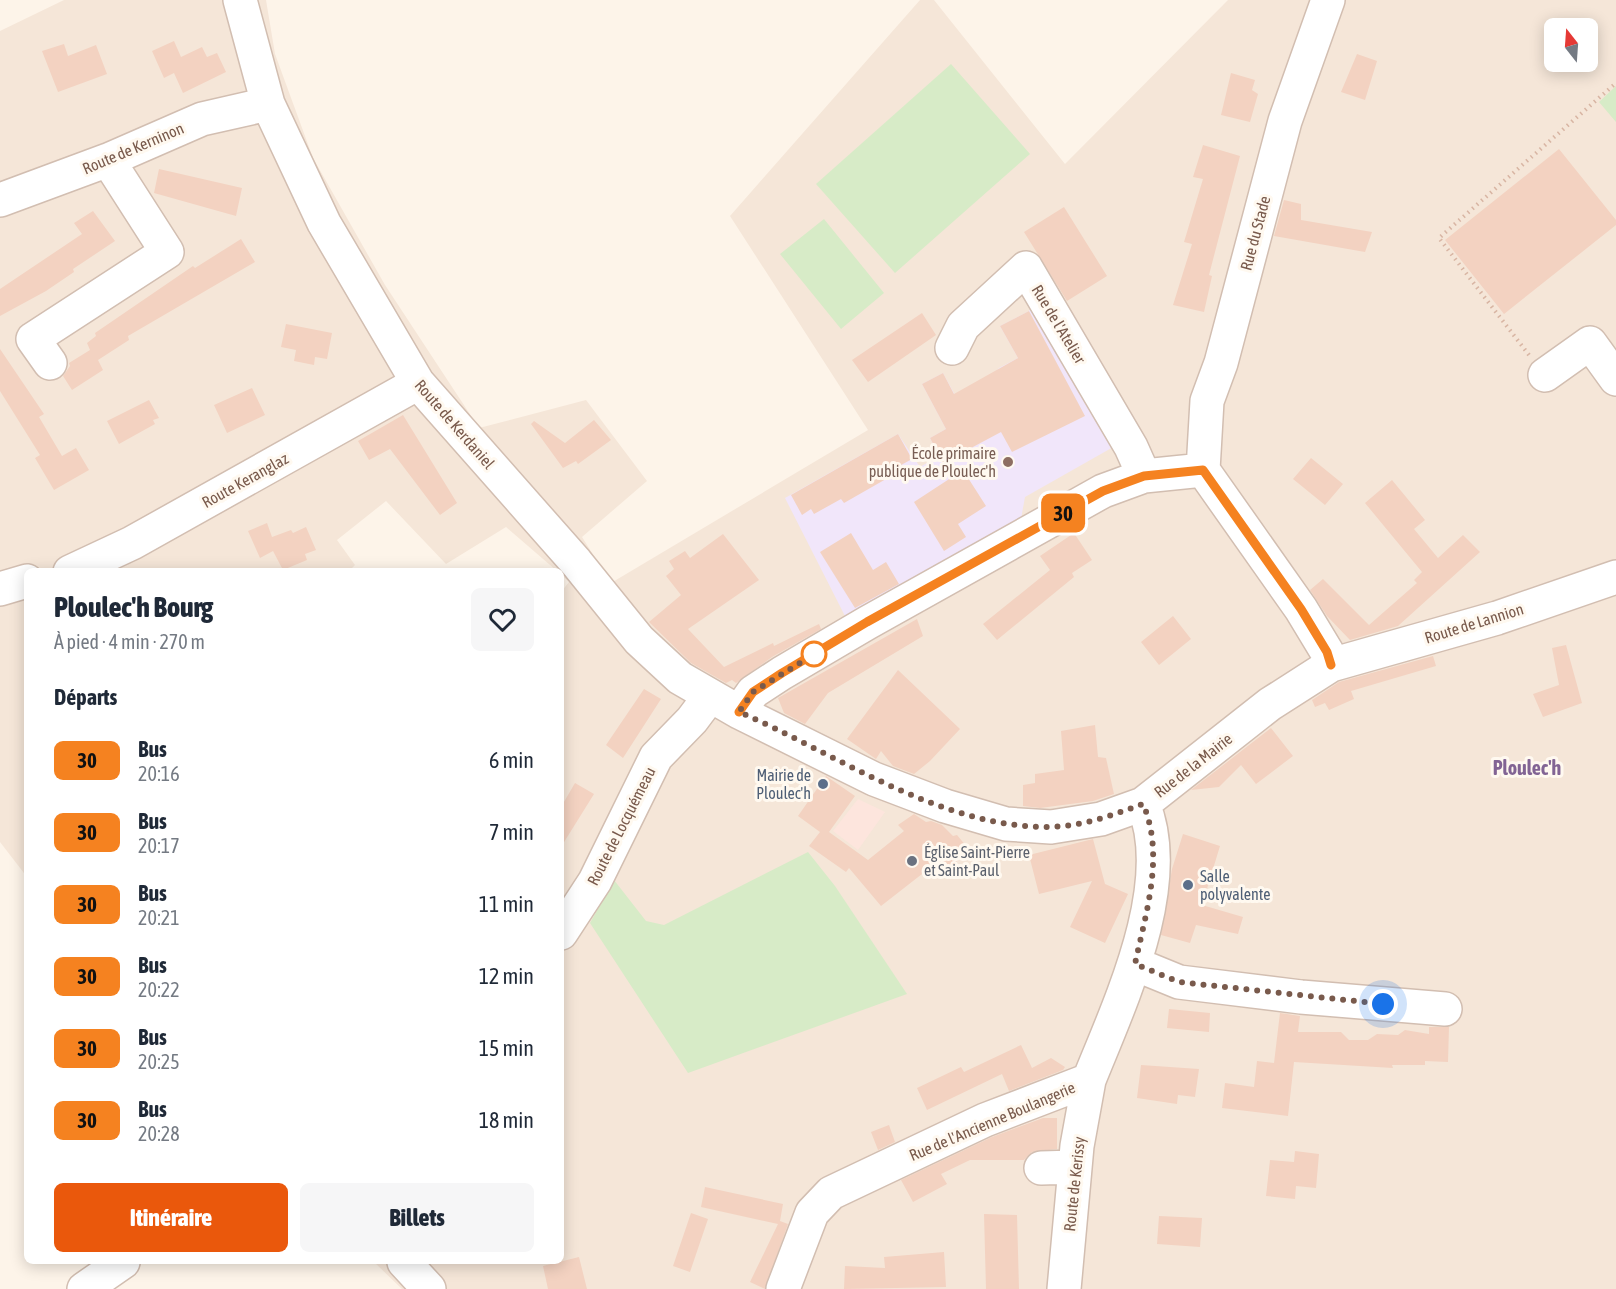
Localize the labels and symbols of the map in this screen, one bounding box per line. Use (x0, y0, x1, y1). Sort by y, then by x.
north arrow (1544, 18, 1598, 72)
street label: Route de Kerninon (80, 119, 186, 177)
street label: Rue du Stade (1236, 194, 1274, 272)
street label: Rue de l'Atelier (1028, 281, 1090, 367)
street label: Route de Kerdaniel (412, 376, 499, 473)
place label: École primaire publique de Ploulec'h (869, 444, 996, 481)
street label: Route Keranglaz (199, 449, 292, 512)
marker: École primaire publique de Ploulec'h (1001, 455, 1015, 469)
line badge: 30 (1036, 494, 1090, 532)
street label: Route de Lannion (1422, 599, 1526, 647)
unlabelled marker (801, 641, 827, 667)
street label: Rue de la Mairie (1151, 729, 1235, 801)
district label: Ploulec'h (1493, 756, 1561, 779)
street label: Route de Locquémeau (583, 764, 660, 889)
place label: Mairie de Ploulec'h (756, 766, 811, 802)
marker: Mairie de Ploulec'h (816, 777, 830, 791)
place label: Église Saint-Pierre et Saint-Paul (924, 843, 1030, 879)
marker: Église Saint-Pierre et Saint-Paul (905, 854, 919, 868)
place label: Salle polyvalente (1200, 867, 1270, 904)
marker: Salle polyvalente (1181, 878, 1195, 892)
your location (1368, 989, 1398, 1019)
street label: Rue de l'Ancienne Boulangerie (906, 1078, 1078, 1165)
street label: Route de Kerissy (1060, 1135, 1089, 1232)

